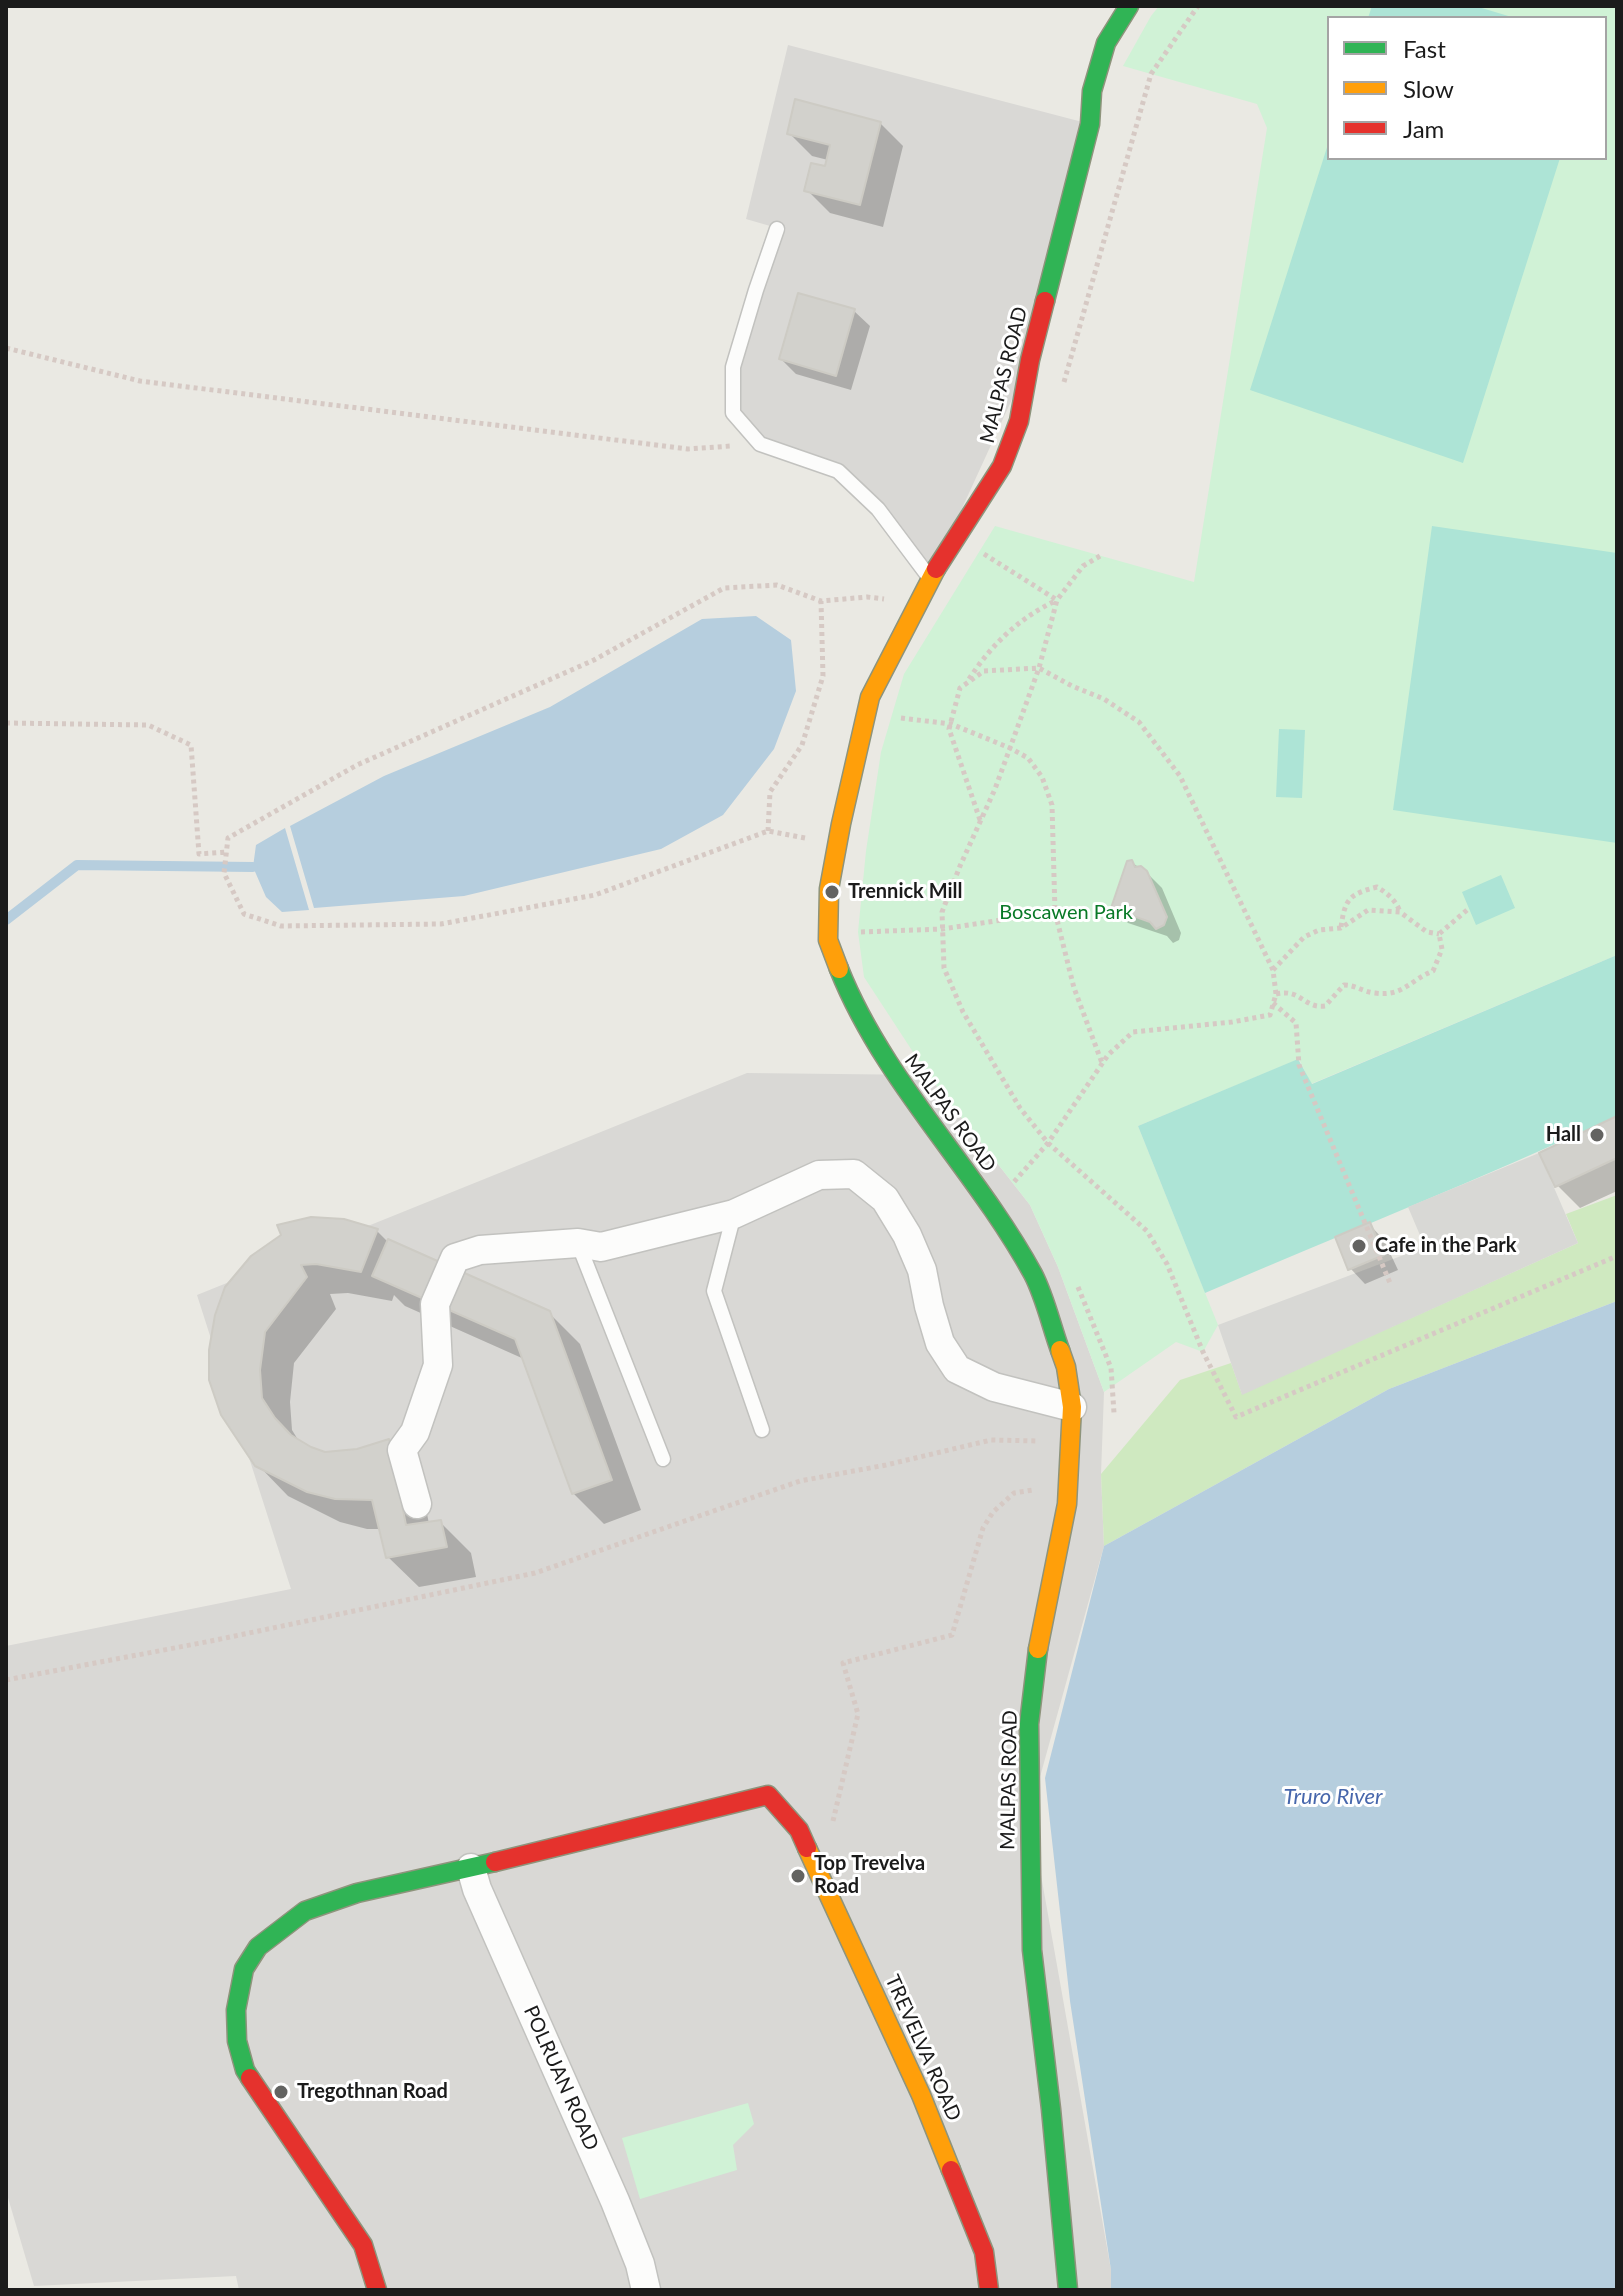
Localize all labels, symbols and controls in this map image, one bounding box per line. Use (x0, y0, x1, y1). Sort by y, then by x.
legend (1327, 16, 1607, 160)
text: Fast (1403, 34, 1446, 63)
text: Slow (1403, 74, 1454, 103)
text: Jam (1403, 114, 1444, 143)
street label: MALPAS ROAD (975, 304, 1033, 446)
place label: Trennick Mill (848, 880, 962, 904)
marker: Trennick Mill (823, 883, 841, 901)
park label: Boscawen Park (999, 901, 1133, 925)
street label: MALPAS ROAD (899, 1049, 1001, 1177)
place label: Hall (1546, 1123, 1581, 1147)
marker: Hall (1588, 1126, 1606, 1144)
place label: Cafe in the Park (1375, 1234, 1516, 1258)
marker: Cafe in the Park (1350, 1237, 1368, 1255)
street label: MALPAS ROAD (996, 1710, 1022, 1850)
water label: Truro River (1284, 1784, 1382, 1810)
place label: Top Trevelva Road (814, 1852, 925, 1899)
marker: Top Trevelva Road (789, 1867, 807, 1885)
street label: TREVELVA ROAD (880, 1971, 966, 2125)
street label: POLRUAN ROAD (518, 2002, 604, 2154)
place label: Tregothnan Road (297, 2080, 448, 2104)
marker: Tregothnan Road (272, 2083, 290, 2101)

